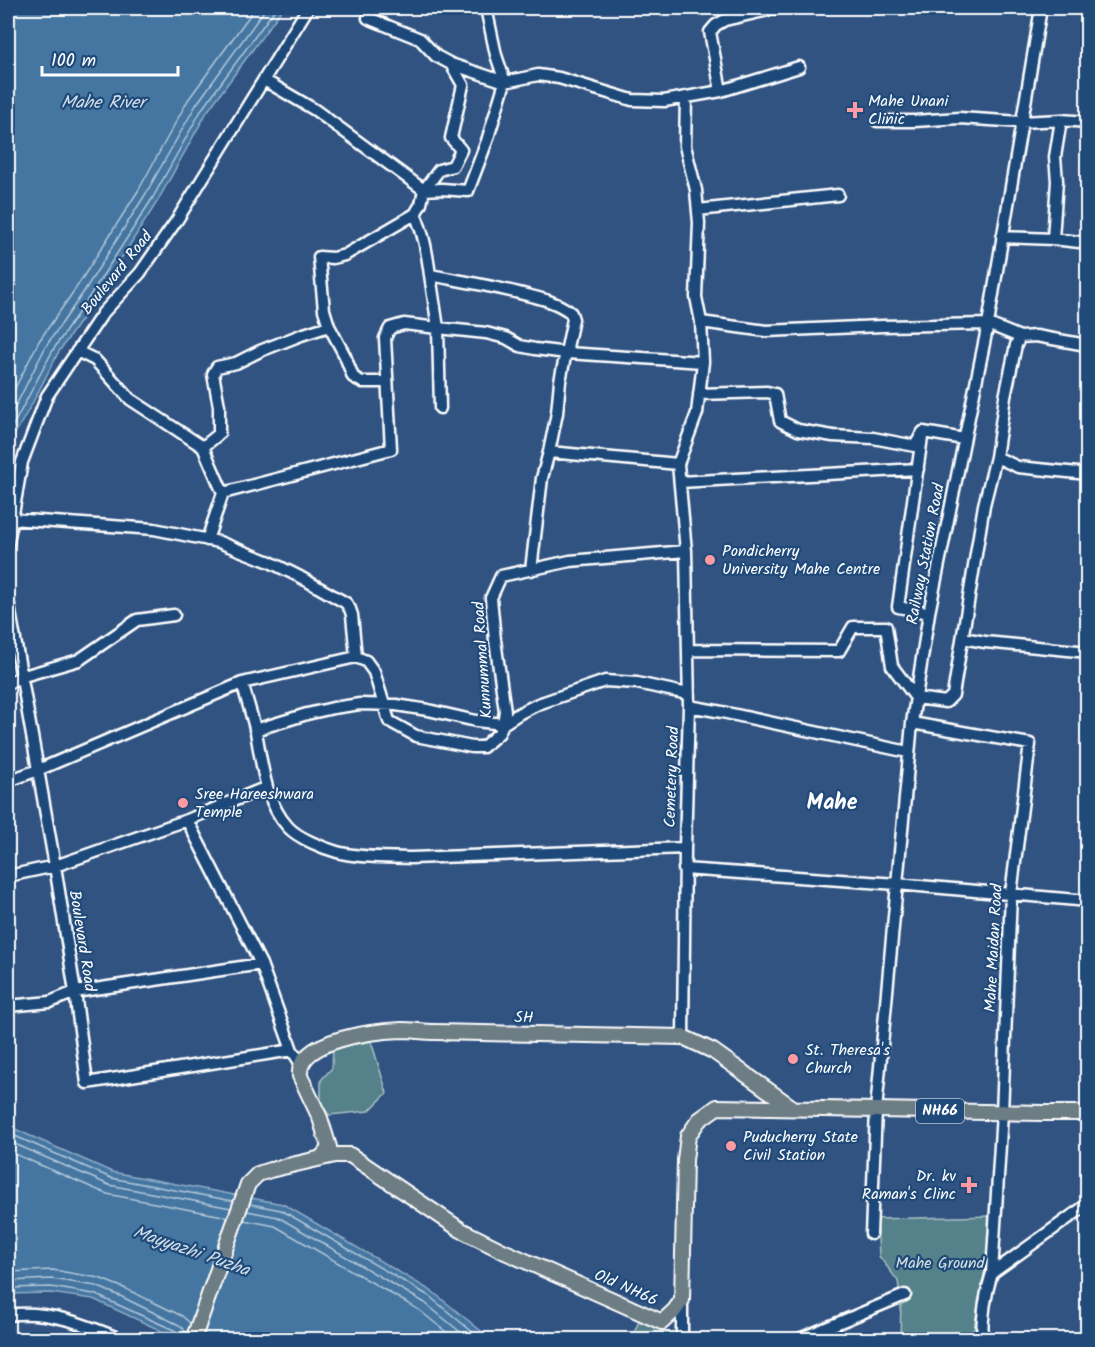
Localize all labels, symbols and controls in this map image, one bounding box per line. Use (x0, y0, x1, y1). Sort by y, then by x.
scale bar (42, 39, 178, 77)
text: 100 m (51, 47, 96, 76)
water label: Mahe River (61, 89, 149, 118)
place label: Mahe Unani Clinic (868, 89, 949, 132)
marker: Mahe Unani Clinic (846, 101, 864, 119)
street label: Boulevard Road (75, 225, 160, 321)
street label: Railway Station Road (900, 480, 952, 627)
place label: Pondicherry University Mahe Centre (722, 539, 880, 582)
marker: Pondicherry University Mahe Centre (703, 553, 717, 567)
street label: Kunnummal Road (466, 600, 500, 719)
street label: Cemetery Road (658, 725, 686, 828)
place label: Sree Hareeshwara Temple (195, 782, 314, 825)
district label: Mahe (807, 786, 858, 821)
marker: Sree Hareeshwara Temple (176, 796, 190, 810)
street label: Mahe Maidan Road (978, 882, 1010, 1013)
street label: Boulevard Road (62, 889, 103, 994)
street label: SH (514, 1005, 534, 1031)
place label: St. Theresa's Church (805, 1038, 890, 1081)
marker: St. Theresa's Church (786, 1052, 800, 1066)
road number: NH66 (916, 1099, 964, 1123)
place label: Puducherry State Civil Station (743, 1125, 858, 1168)
marker: Puducherry State Civil Station (724, 1139, 738, 1153)
place label: Dr. kv Raman's Clinc (862, 1164, 956, 1207)
marker: Dr. kv Raman's Clinc (960, 1176, 978, 1194)
water label: Mayyazhi Puzha (129, 1219, 255, 1286)
park label: Mahe Ground (896, 1251, 985, 1276)
street label: Old NH66 (590, 1263, 662, 1313)

